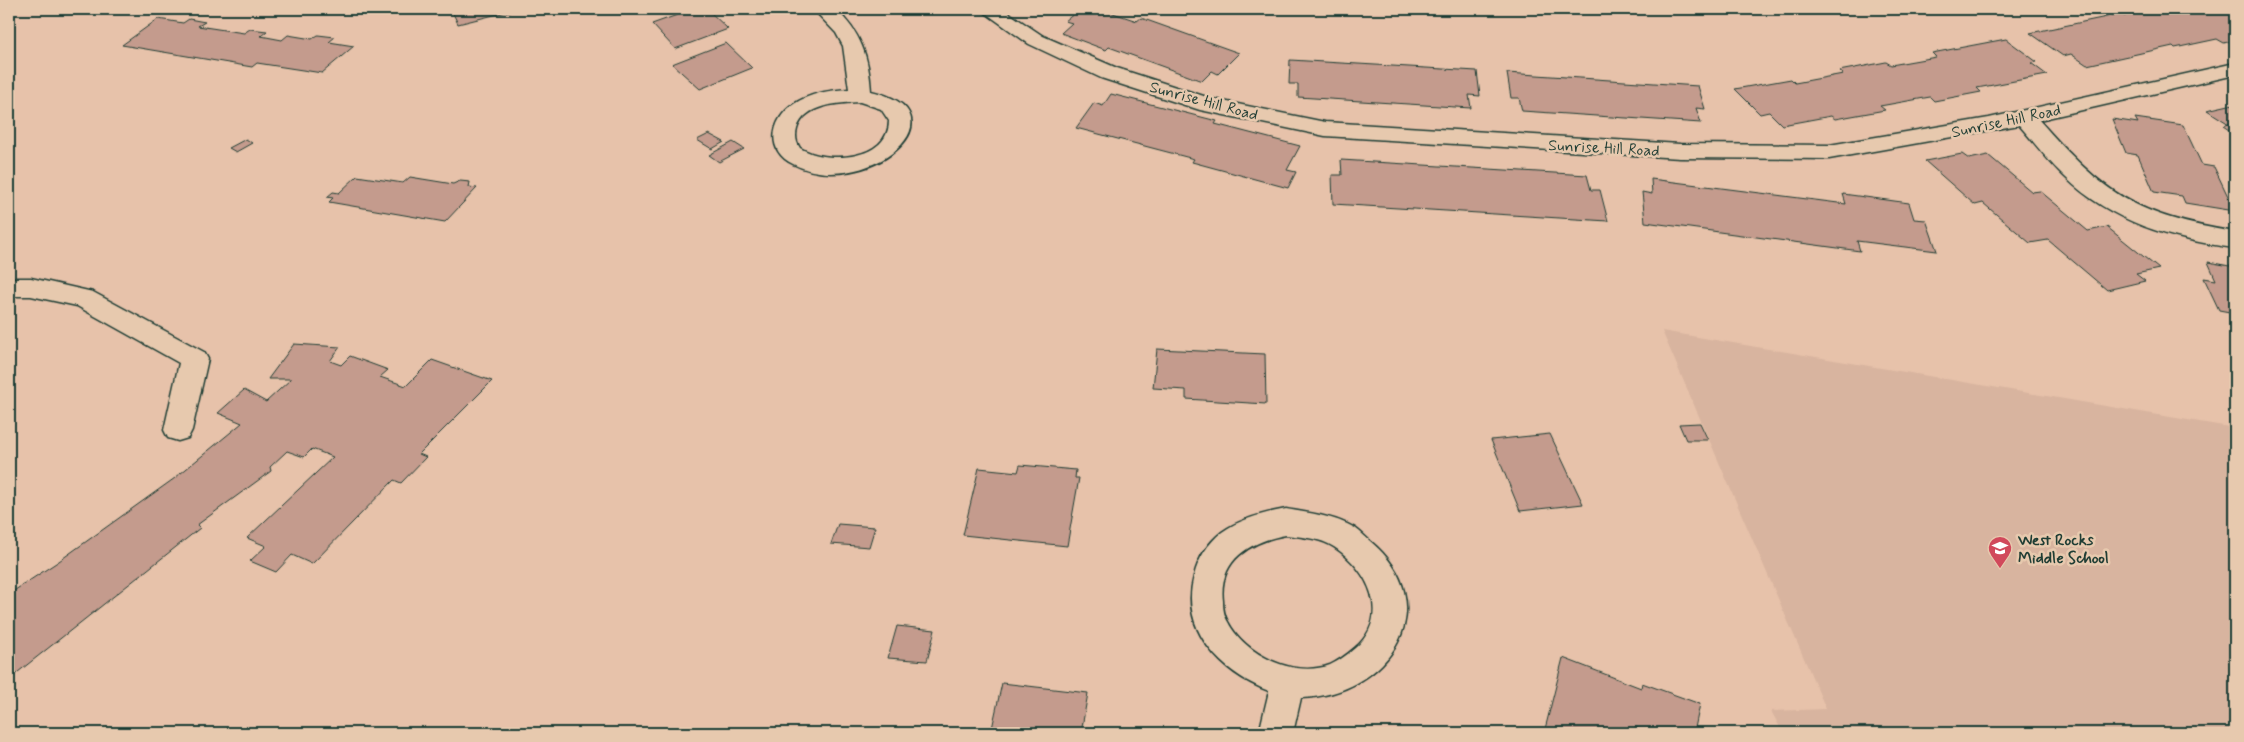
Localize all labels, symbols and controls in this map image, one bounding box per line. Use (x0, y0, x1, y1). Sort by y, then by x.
street label: Sunrise Hill Road (1147, 77, 1260, 126)
street label: Sunrise Hill Road (1950, 100, 2063, 143)
street label: Sunrise Hill Road (1548, 135, 1660, 162)
place label: West Rocks Middle School (2017, 530, 2109, 569)
school or university icon: West Rocks Middle School (1987, 535, 2013, 569)

